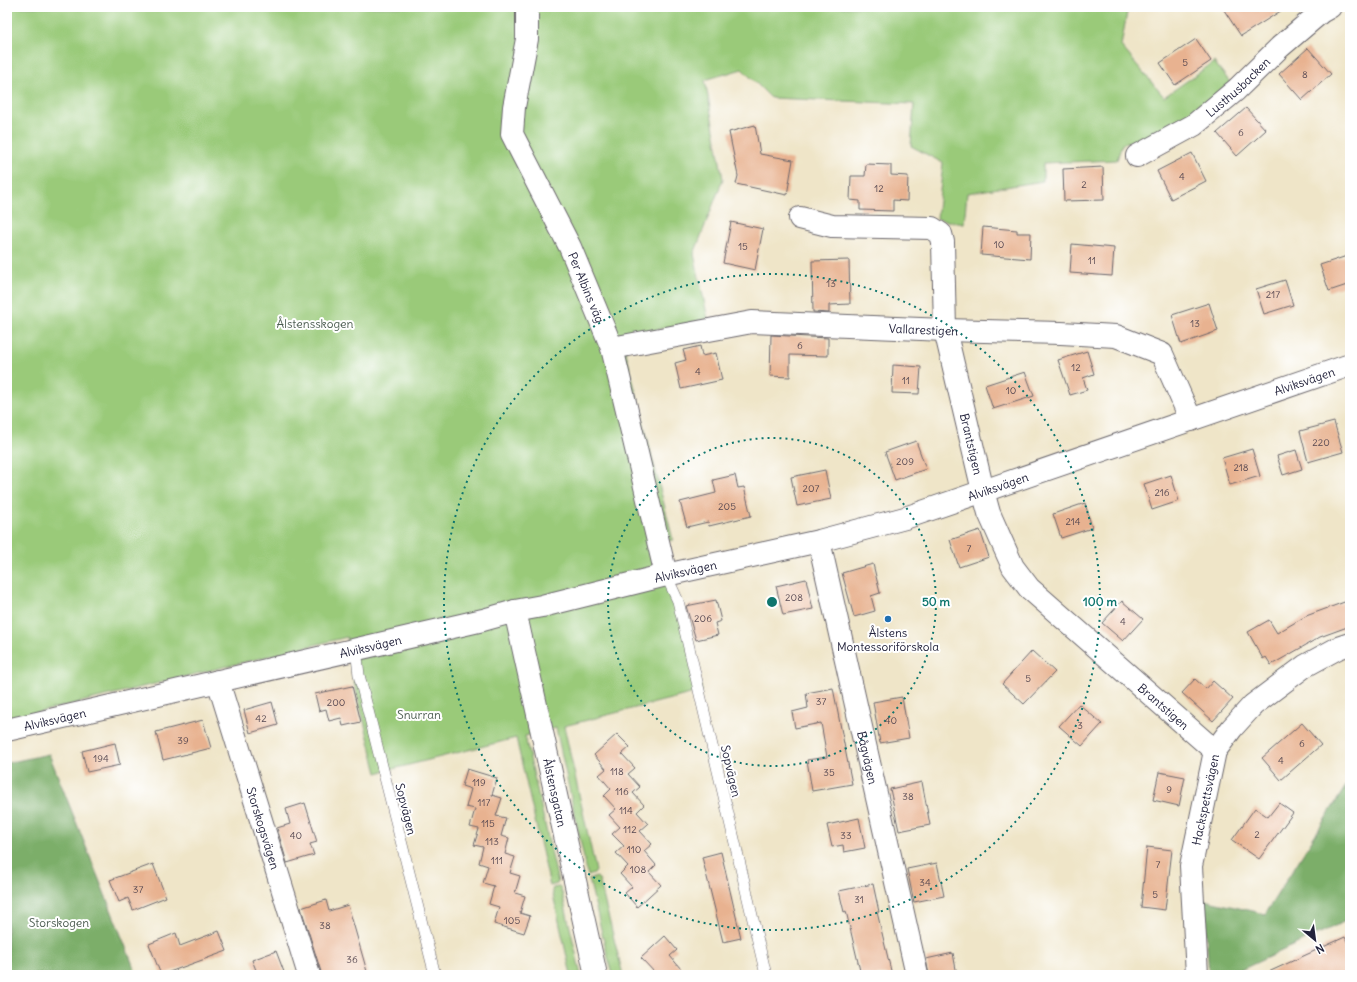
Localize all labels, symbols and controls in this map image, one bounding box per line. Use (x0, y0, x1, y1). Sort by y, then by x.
street label: Lusthusbacken (1203, 54, 1273, 120)
house number: 5 (1182, 56, 1188, 69)
house number: 8 (1302, 68, 1308, 81)
house number: 6 (1238, 126, 1244, 139)
house number: 4 (1179, 170, 1185, 183)
house number: 2 (1081, 178, 1087, 191)
house number: 12 (874, 182, 884, 195)
house number: 10 (994, 238, 1004, 251)
house number: 15 (738, 240, 748, 253)
street label: Per Albins väg (565, 250, 608, 325)
house number: 11 (1088, 254, 1096, 267)
house number: 13 (826, 277, 836, 290)
house number: 217 (1266, 288, 1280, 301)
park label: Ålstensskogen (277, 316, 354, 331)
house number: 13 (1190, 317, 1200, 330)
street label: Vallarestigen (888, 320, 958, 338)
house number: 6 (797, 339, 803, 352)
house number: 12 (1071, 361, 1081, 374)
street label: Alviksvägen (1272, 363, 1337, 398)
house number: 4 (695, 365, 701, 378)
house number: 11 (902, 374, 910, 387)
house number: 10 (1006, 384, 1016, 397)
street label: Brantstigen (957, 412, 986, 476)
house number: 220 (1312, 436, 1330, 449)
house number: 209 (896, 455, 914, 468)
house number: 218 (1233, 461, 1249, 474)
street label: Alviksvägen (966, 469, 1030, 503)
house number: 207 (803, 482, 820, 495)
house number: 216 (1154, 486, 1170, 499)
house number: 205 (718, 500, 736, 513)
house number: 214 (1065, 515, 1081, 528)
house number: 7 (967, 542, 972, 555)
street label: Alviksvägen (653, 556, 718, 585)
house number: 208 (785, 591, 803, 604)
text: 50 m (922, 594, 951, 609)
text: 100 m (1083, 594, 1117, 609)
centre of rings (765, 595, 779, 609)
house number: 206 (694, 612, 712, 625)
marker: Ålstens Montessoriförskola (883, 614, 893, 624)
house number: 4 (1120, 615, 1126, 628)
place label: Ålstens Montessoriförskola (837, 625, 939, 654)
street label: Alviksvägen (338, 632, 403, 660)
house number: 5 (1025, 672, 1031, 685)
street label: Brantstigen (1135, 680, 1192, 732)
house number: 37 (816, 695, 826, 708)
house number: 200 (327, 696, 345, 709)
street label: Alviksvägen (22, 705, 87, 733)
park label: Snurran (397, 707, 441, 722)
house number: 42 (255, 712, 267, 725)
house number: 40 (885, 714, 897, 727)
house number: 3 (1077, 719, 1083, 732)
street label: Bågvägen (855, 730, 881, 786)
house number: 39 (177, 734, 189, 747)
house number: 6 (1299, 737, 1305, 750)
street label: Sopvägen (718, 744, 744, 799)
house number: 194 (93, 752, 109, 765)
street label: Hackspettsvägen (1188, 753, 1222, 847)
house number: 4 (1278, 754, 1284, 767)
street label: Ålstensgatan (540, 757, 570, 828)
house number: 118 (610, 765, 624, 778)
house number: 35 (823, 766, 835, 779)
house number: 119 (472, 776, 486, 789)
street label: Sopvägen (392, 782, 420, 837)
house number: 9 (1166, 783, 1172, 796)
street label: Storskogsvägen (244, 785, 283, 871)
house number: 116 (615, 785, 629, 798)
house number: 38 (902, 790, 914, 803)
house number: 117 (478, 796, 491, 809)
house number: 114 (619, 804, 633, 817)
house number: 115 (481, 817, 495, 830)
house number: 112 (623, 823, 637, 836)
house number: 2 (1254, 828, 1260, 841)
house number: 40 (290, 829, 302, 842)
house number: 33 (840, 829, 852, 842)
house number: 113 (485, 835, 499, 848)
house number: 110 (627, 843, 641, 856)
house number: 111 (491, 854, 503, 867)
house number: 7 (1156, 858, 1161, 871)
house number: 108 (630, 863, 646, 876)
house number: 34 (919, 876, 931, 889)
house number: 37 (133, 883, 143, 896)
house number: 5 (1152, 888, 1158, 901)
house number: 31 (854, 893, 864, 906)
house number: 105 (504, 914, 520, 927)
park label: Storskogen (29, 915, 89, 930)
house number: 38 (319, 919, 331, 932)
north arrow (1295, 920, 1335, 960)
text: N (1313, 941, 1327, 957)
house number: 36 (346, 953, 358, 966)

